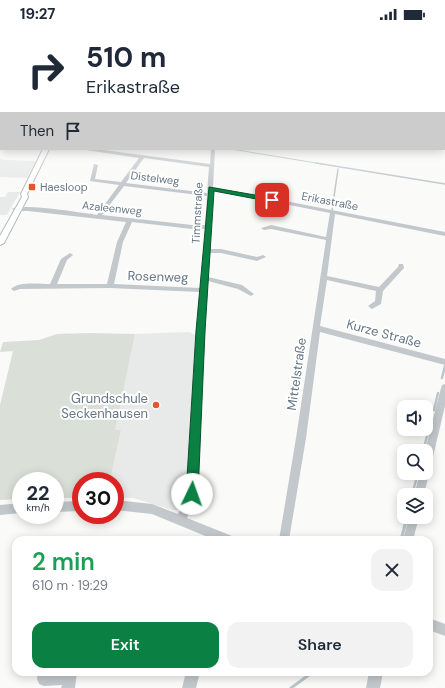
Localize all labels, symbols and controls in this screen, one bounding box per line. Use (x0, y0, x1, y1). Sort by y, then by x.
text: 19:27 (20, 4, 55, 24)
text: 510 m (86, 39, 166, 76)
icon: right (20, 44, 72, 96)
text: Erikastraße (86, 75, 180, 99)
icon: arrive (62, 120, 84, 142)
text: Then (20, 121, 54, 141)
street label: Distelweg (130, 168, 180, 188)
place label: Haesloop (40, 180, 88, 194)
marker: Haesloop (27, 182, 37, 192)
street label: Timmstraße (188, 182, 206, 244)
pin (255, 183, 289, 217)
icon: arrive (261, 189, 283, 211)
street label: Erikastraße (300, 189, 360, 213)
street label: Azaleenweg (81, 198, 143, 218)
street label: Rosenweg (127, 267, 189, 286)
street label: Kurze Straße (345, 315, 423, 352)
street label: Mittelstraße (283, 337, 310, 412)
place label: Grundschule Seckenhausen (61, 390, 148, 422)
marker: Grundschule Seckenhausen (151, 400, 161, 410)
map controls (397, 400, 433, 524)
button: sound (397, 400, 433, 436)
button: search (397, 444, 433, 480)
speed limit sign: 30 (72, 472, 124, 524)
position arrow (171, 473, 213, 515)
text: 22 (26, 480, 50, 506)
button: layers (397, 488, 433, 524)
text: km/h (26, 501, 50, 514)
text: 2 min (32, 546, 95, 577)
button: close (371, 549, 413, 591)
text: 610 m · 19:29 (32, 577, 108, 594)
button: Exit (32, 622, 219, 668)
button: Share (227, 622, 413, 668)

